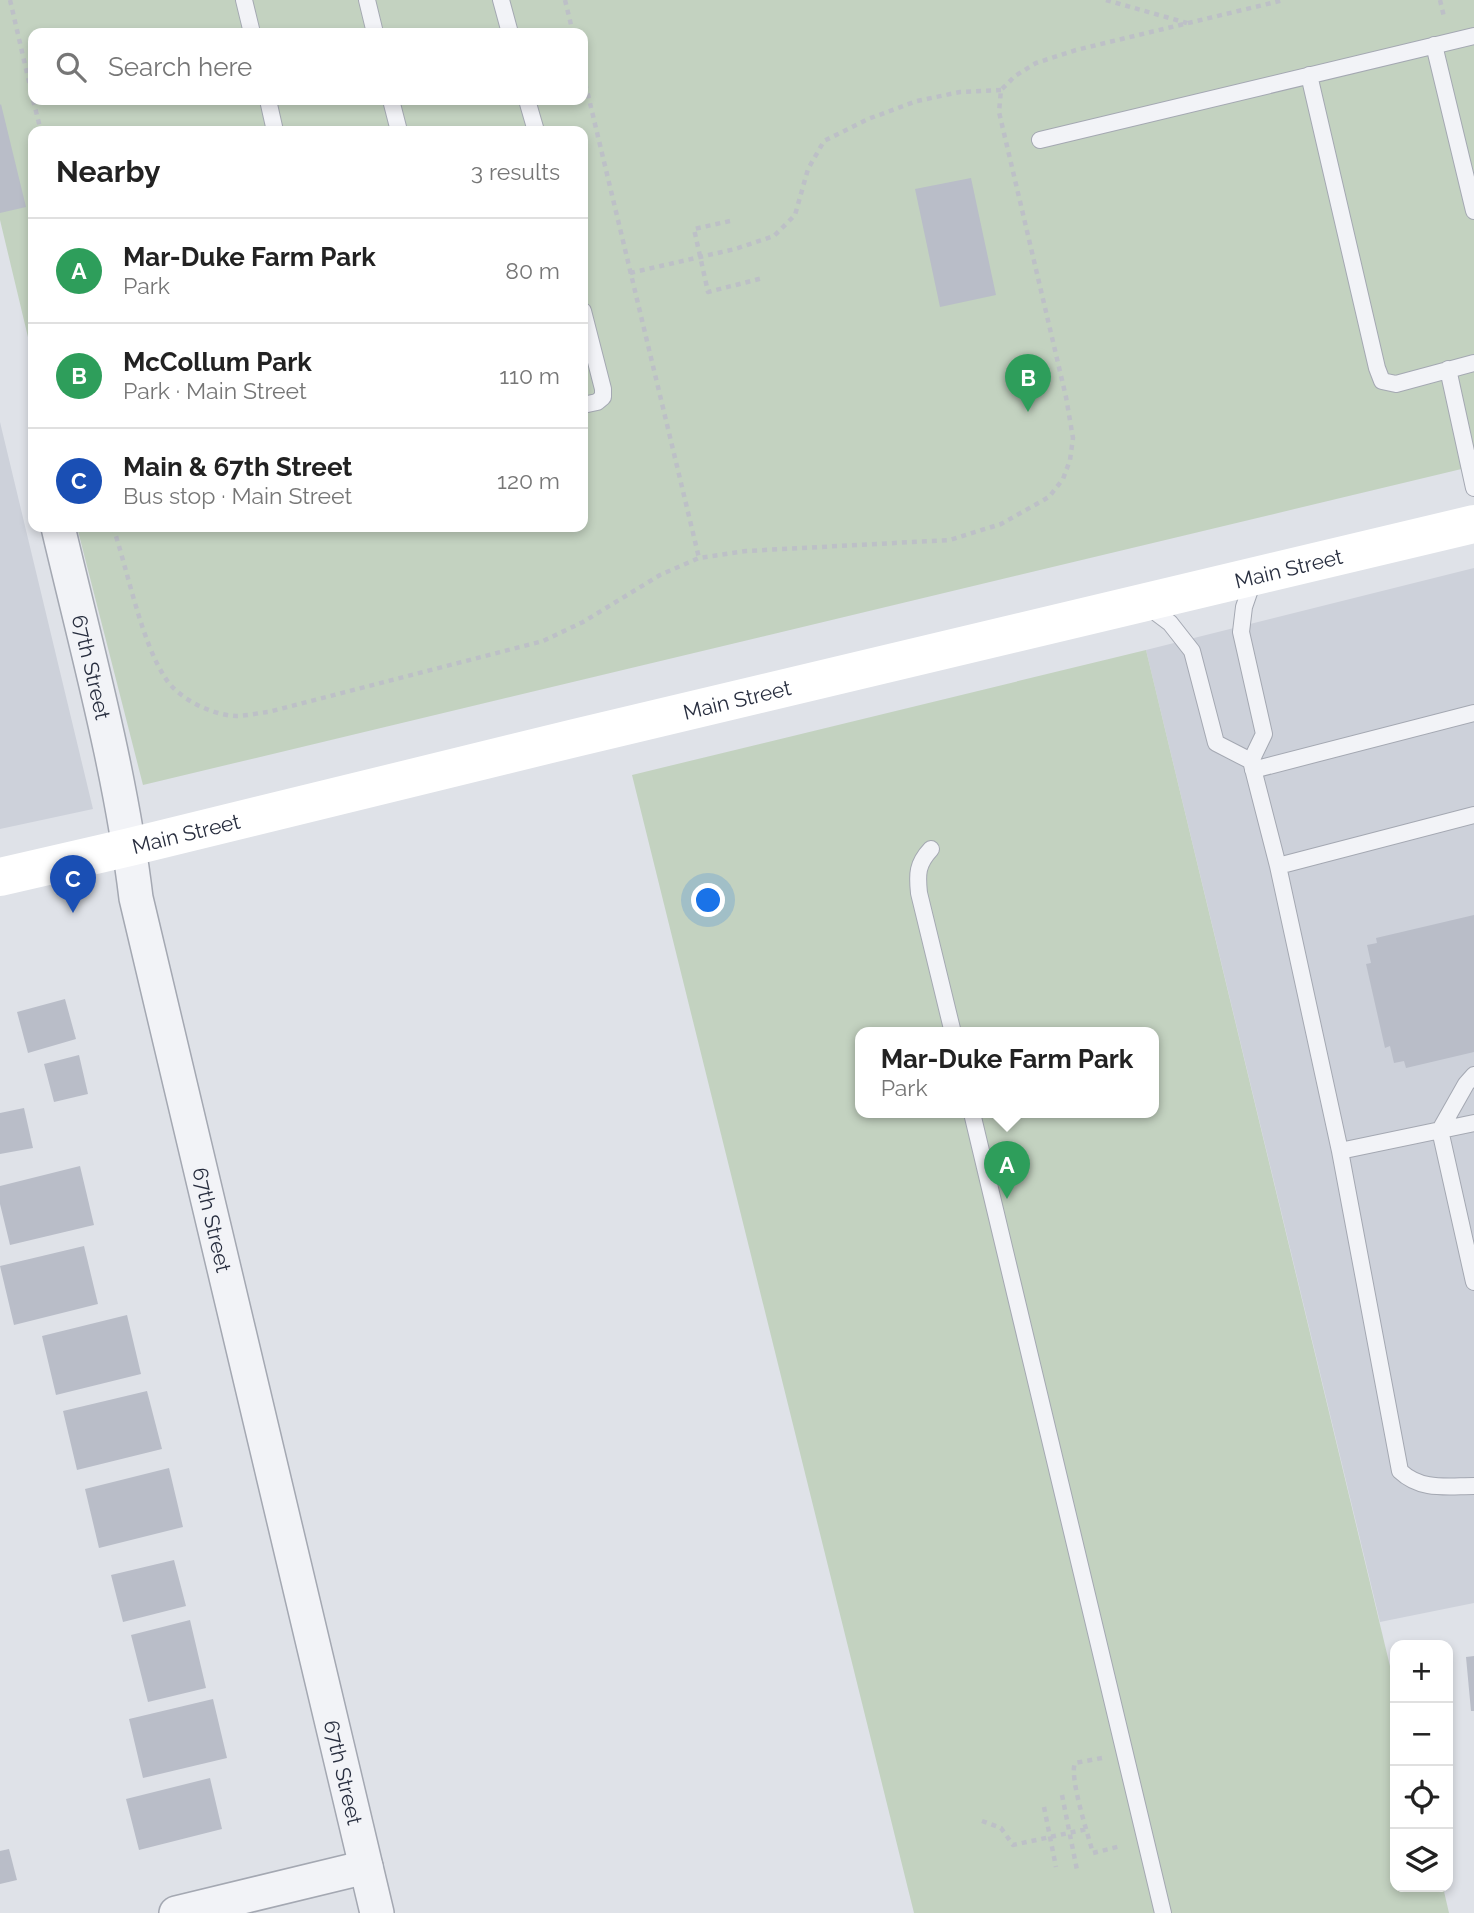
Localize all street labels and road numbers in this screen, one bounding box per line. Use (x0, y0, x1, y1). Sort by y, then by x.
street label: Main Street (1232, 543, 1345, 593)
street label: 67th Street (67, 612, 116, 722)
street label: Main Street (680, 675, 793, 724)
street label: Main Street (129, 808, 242, 859)
street label: 67th Street (188, 1165, 237, 1275)
street label: 67th Street (319, 1717, 368, 1827)

